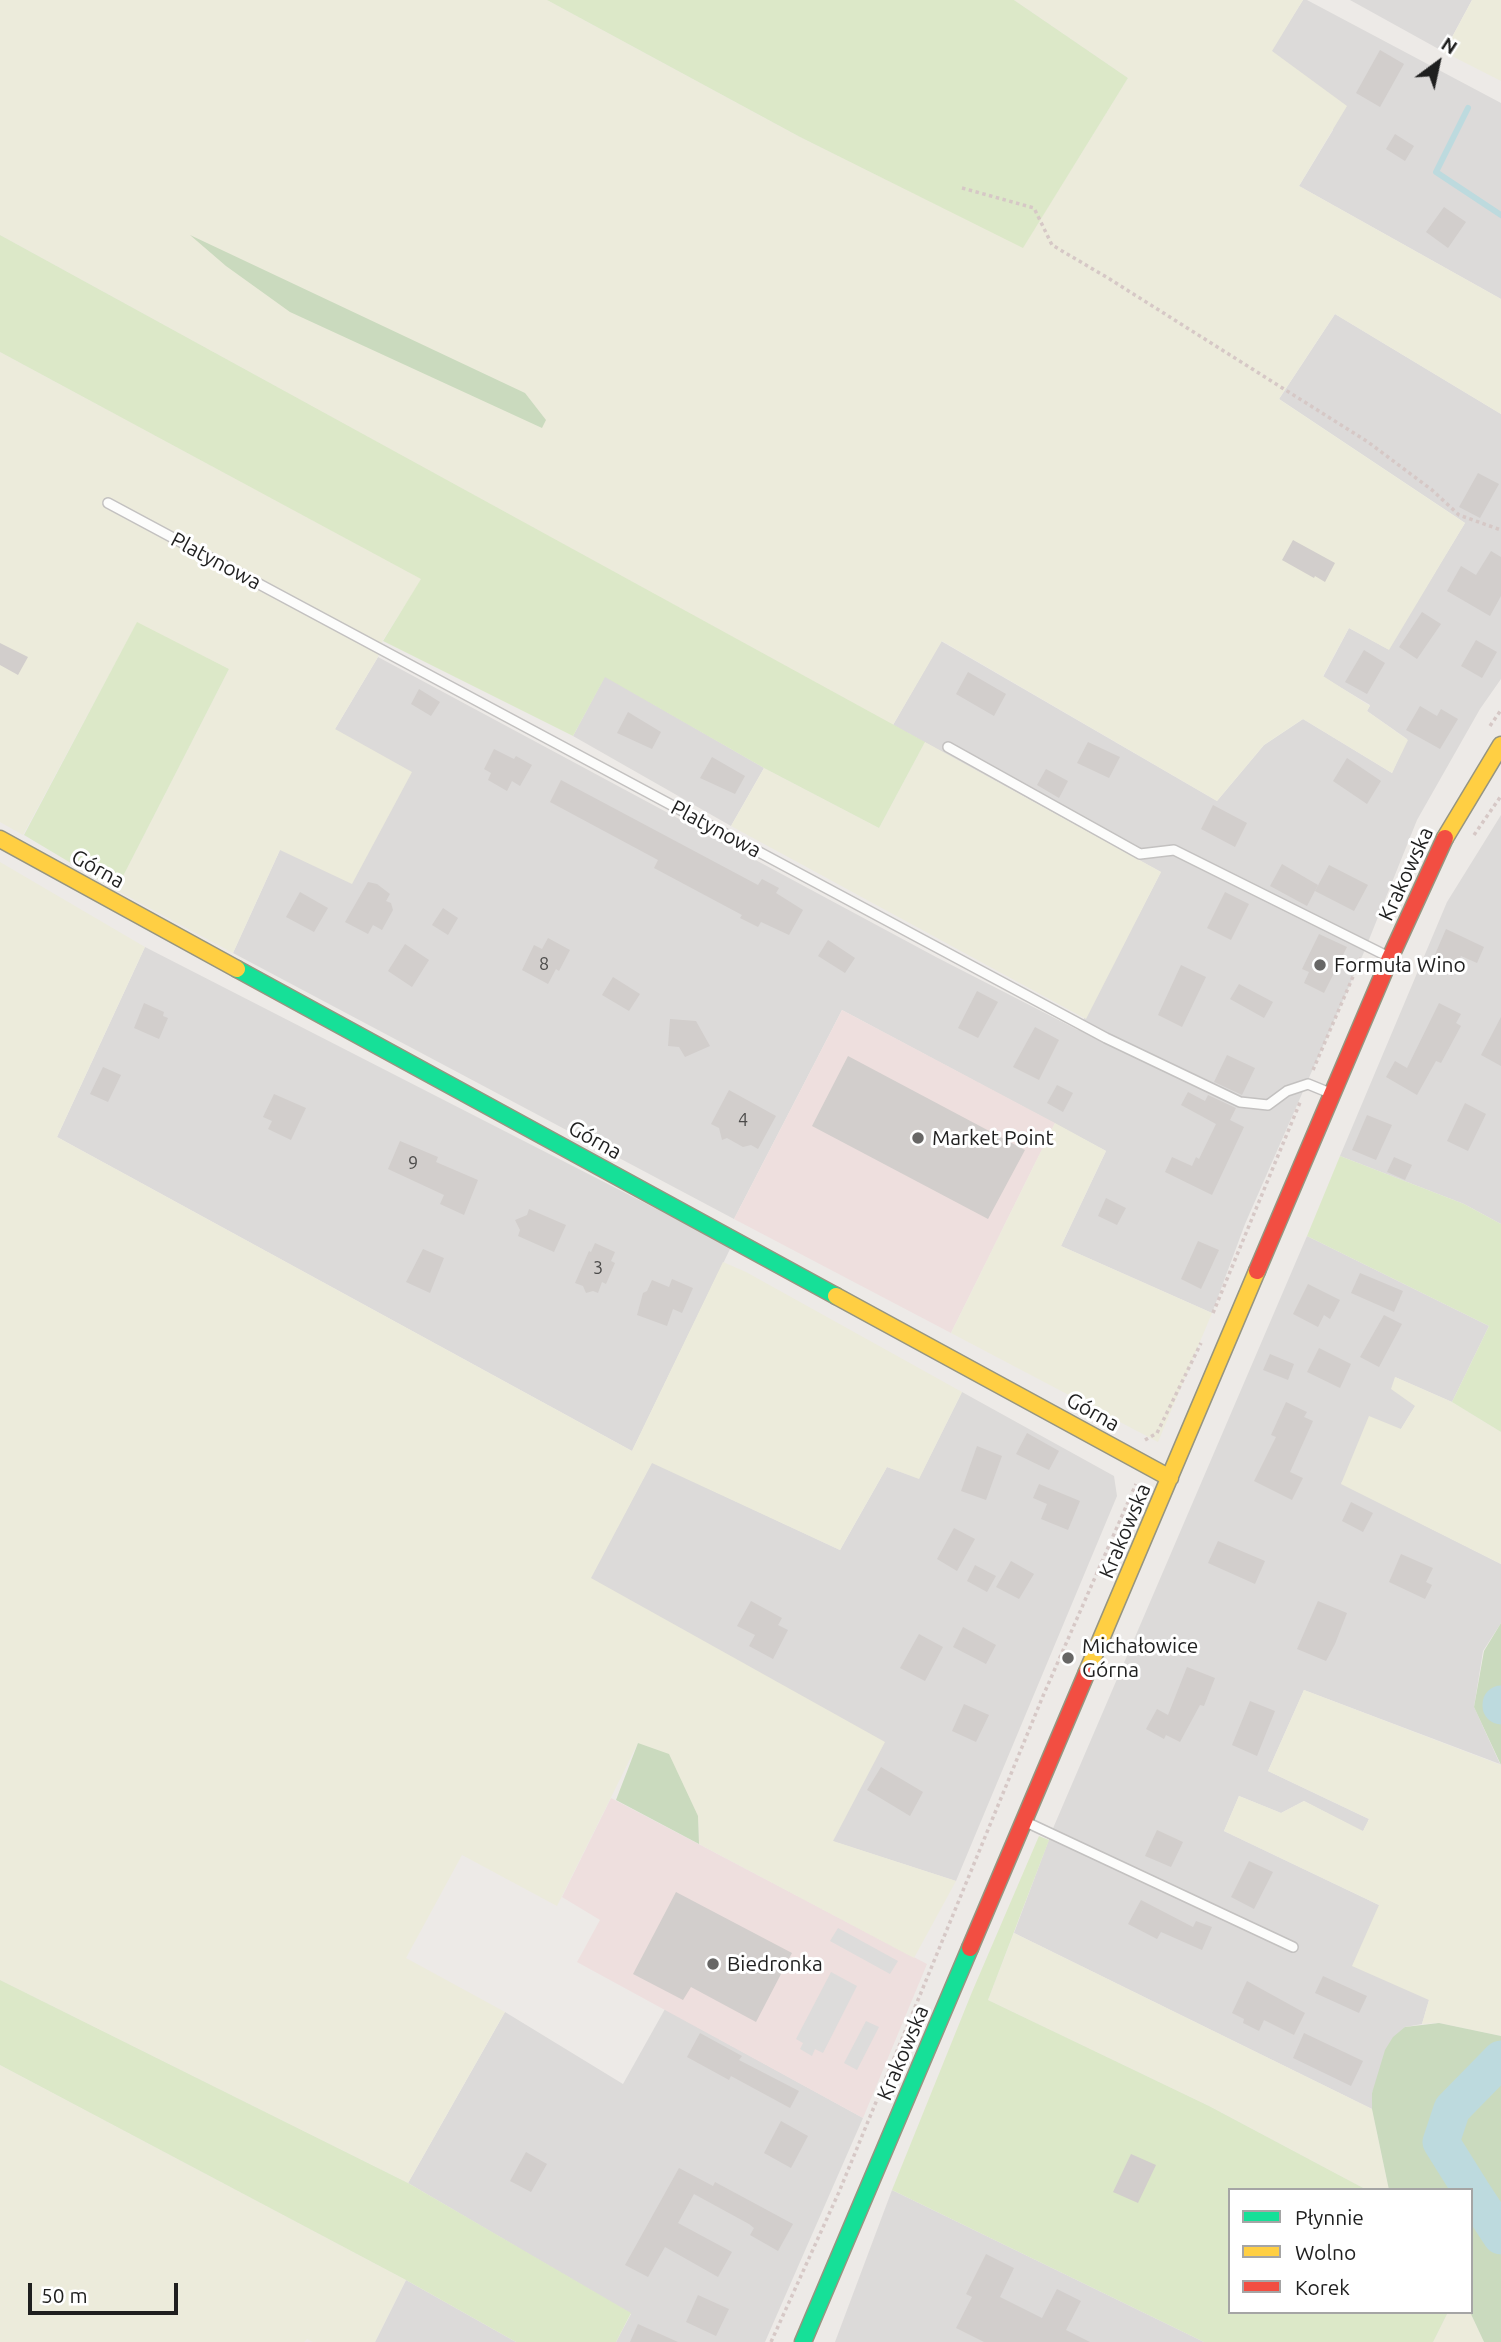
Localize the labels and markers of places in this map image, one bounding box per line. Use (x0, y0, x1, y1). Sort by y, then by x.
place label: Formuła Wino (1334, 952, 1466, 978)
marker: Formuła Wino (1312, 957, 1328, 973)
place label: Market Point (932, 1125, 1054, 1151)
marker: Market Point (910, 1130, 926, 1146)
place label: Michałowice Górna (1082, 1633, 1198, 1683)
marker: Michałowice Górna (1060, 1650, 1076, 1666)
place label: Biedronka (727, 1951, 823, 1977)
marker: Biedronka (705, 1956, 721, 1972)

